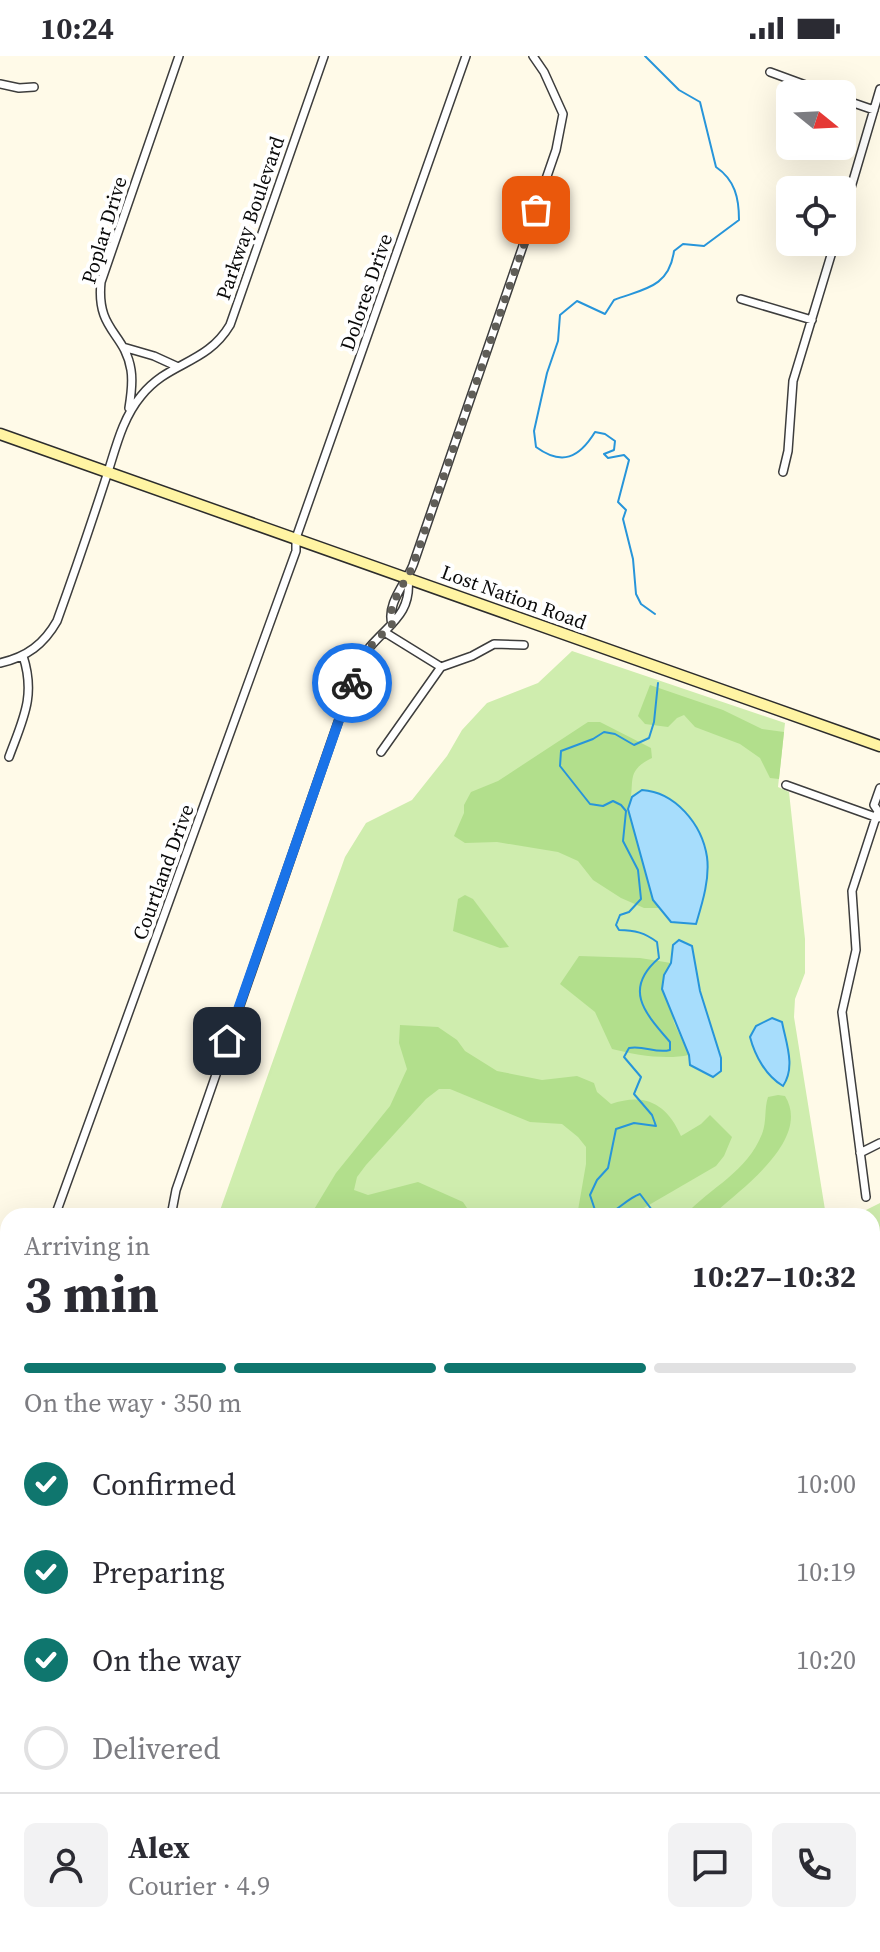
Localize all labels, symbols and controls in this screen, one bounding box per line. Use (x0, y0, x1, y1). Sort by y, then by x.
text: 10:24 (40, 8, 114, 49)
north arrow (776, 80, 856, 160)
map controls (776, 80, 856, 256)
street label: Parkway Boulevard (209, 132, 291, 304)
street label: Poplar Drive (74, 173, 134, 287)
pin (502, 176, 570, 244)
button: locate (776, 176, 856, 256)
icon: bag (514, 188, 558, 232)
street label: Dolores Drive (333, 230, 399, 354)
street label: Lost Nation Road (437, 558, 591, 637)
courier (312, 643, 392, 723)
icon: bike (330, 661, 374, 705)
street label: Courtland Drive (125, 800, 201, 944)
pin (193, 1007, 261, 1075)
icon: home (205, 1019, 249, 1063)
text: Arriving in (24, 1228, 150, 1264)
text: 10:27–10:32 (692, 1256, 856, 1297)
text: 3 min (24, 1258, 159, 1329)
text: On the way · 350 m (24, 1385, 242, 1421)
icon: check (24, 1462, 68, 1506)
text: Confirmed (92, 1464, 236, 1505)
text: 10:00 (796, 1466, 856, 1502)
icon: check (24, 1550, 68, 1594)
text: Preparing (92, 1552, 225, 1593)
text: 10:19 (796, 1554, 856, 1590)
icon: check (24, 1638, 68, 1682)
text: On the way (92, 1640, 241, 1681)
text: 10:20 (796, 1642, 856, 1678)
text: Delivered (92, 1728, 220, 1769)
button: person (24, 1823, 108, 1907)
button: chat (668, 1823, 752, 1907)
button: phone (772, 1823, 856, 1907)
text: Alex (128, 1827, 190, 1868)
text: Courier · 4.9 (128, 1868, 270, 1904)

